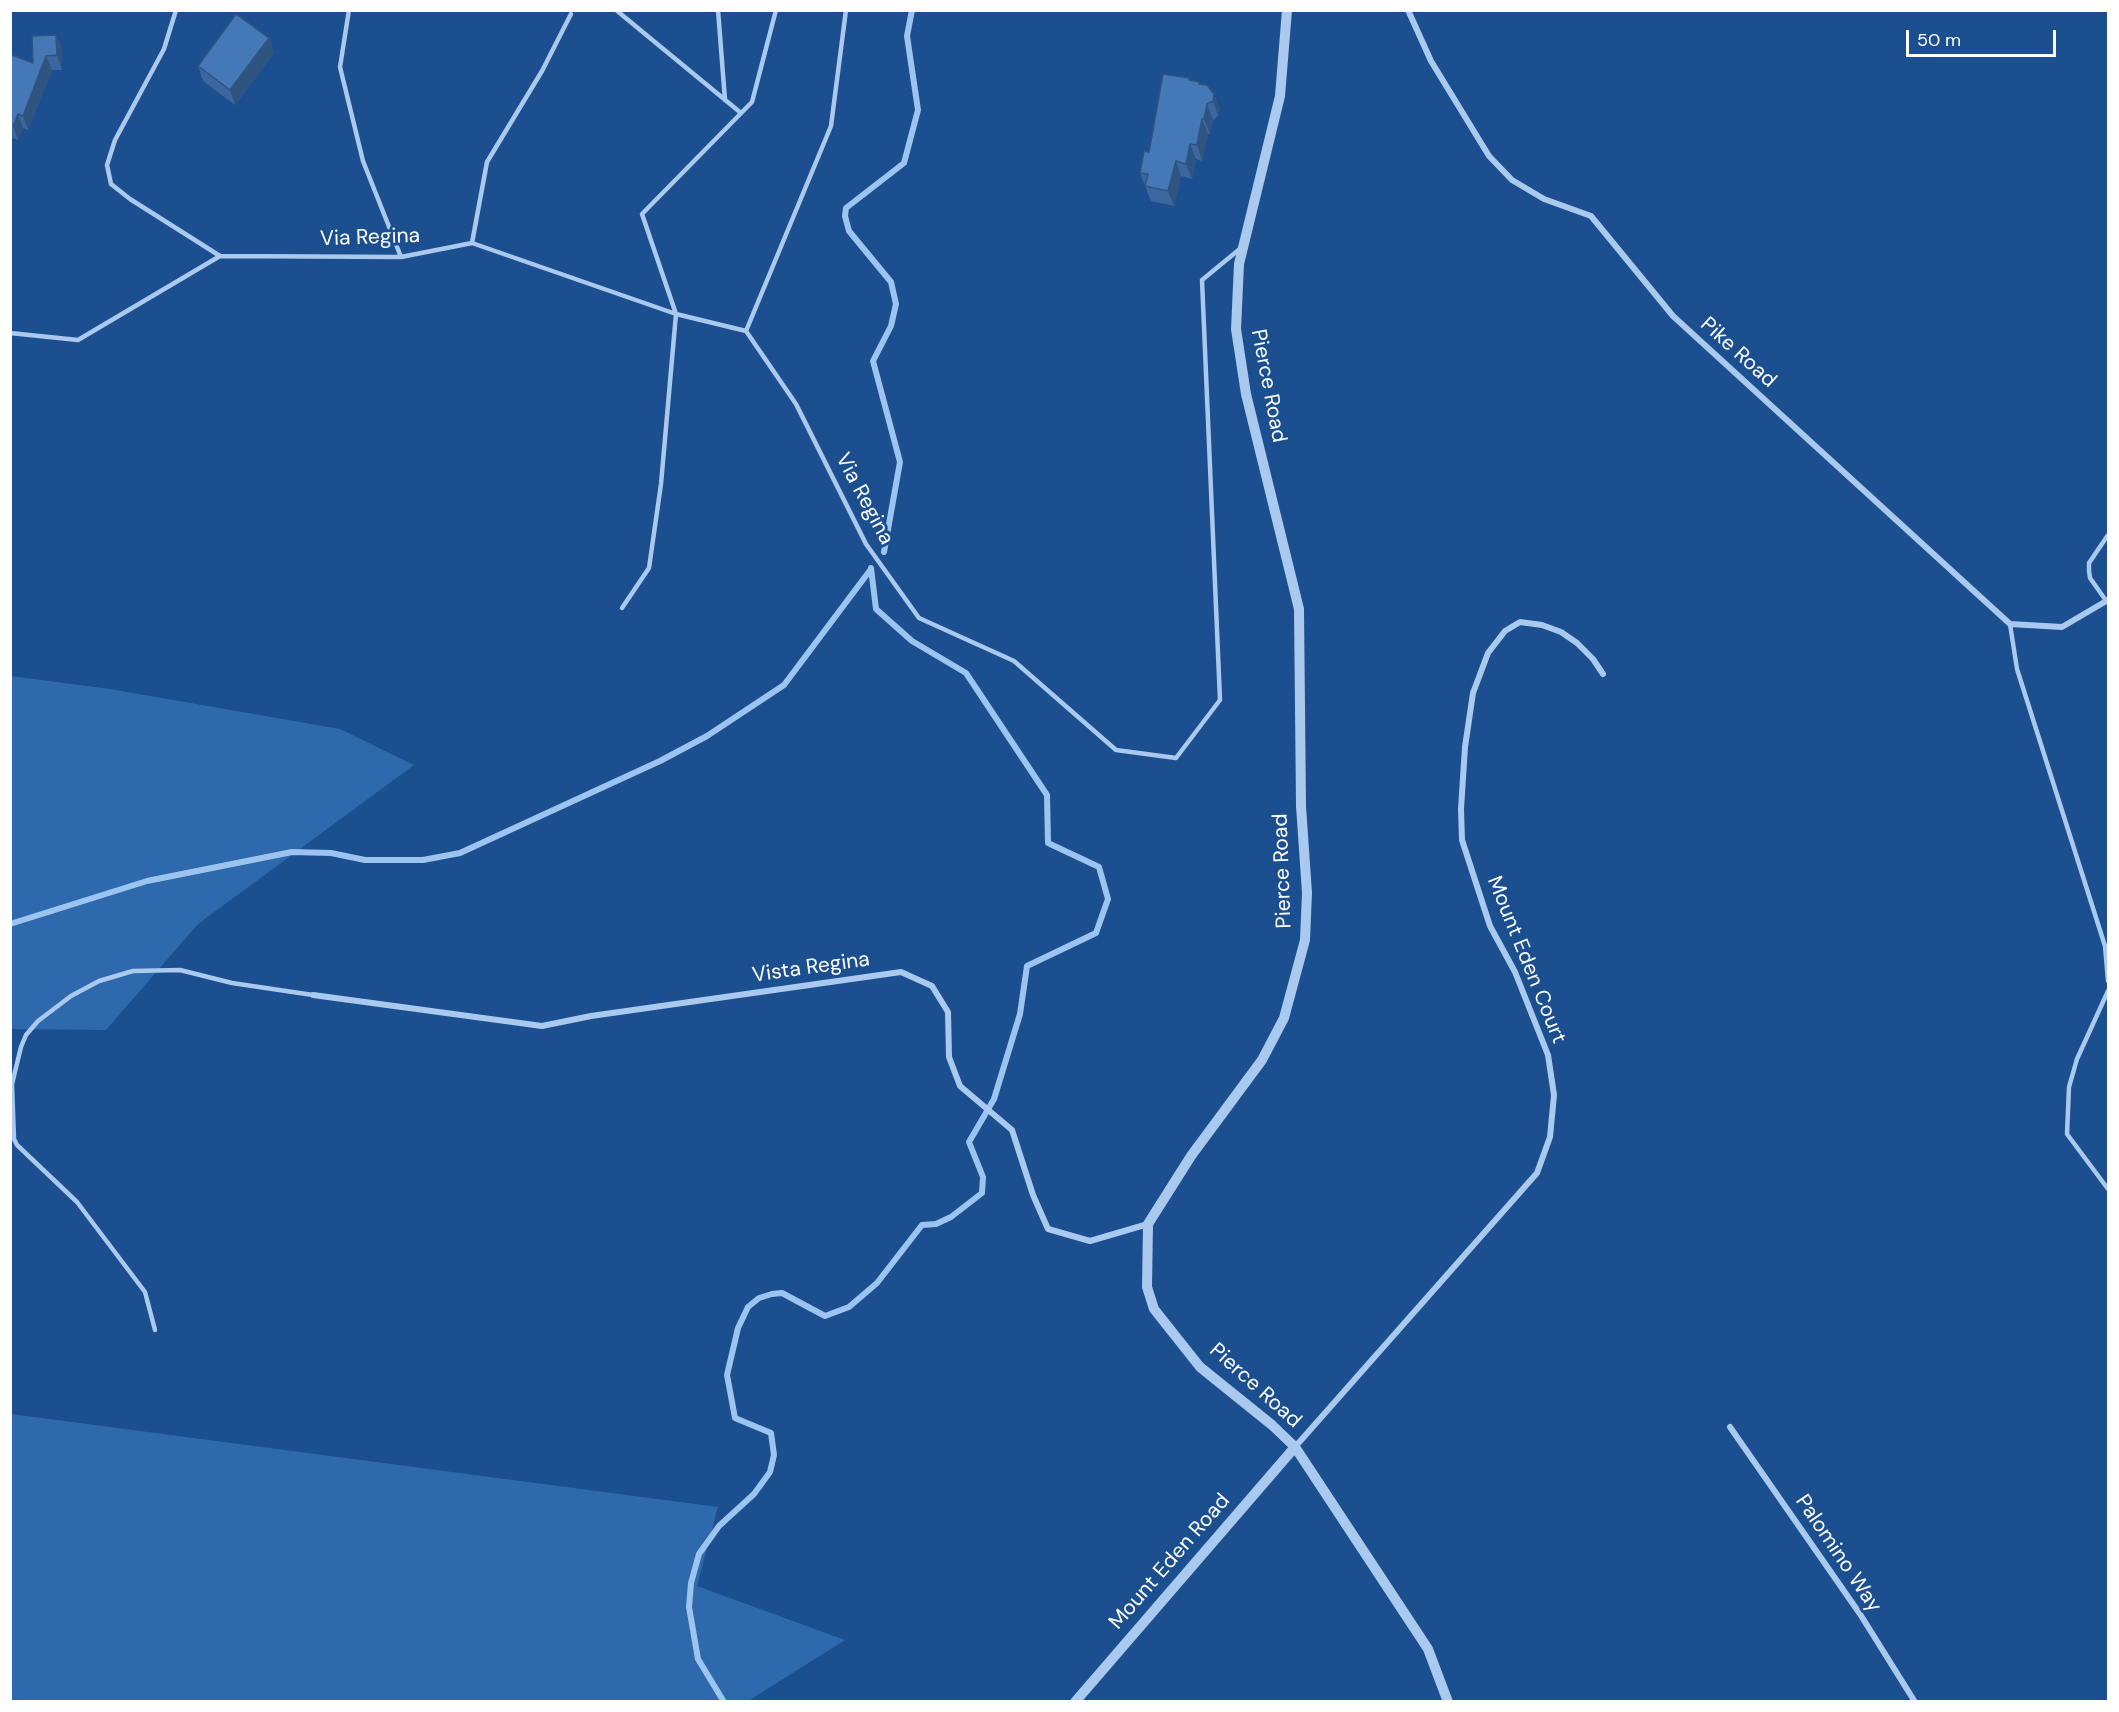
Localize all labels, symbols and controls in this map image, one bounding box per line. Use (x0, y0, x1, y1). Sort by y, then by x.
scale bar (1909, 18, 2059, 56)
text: 50 m (1917, 28, 1961, 52)
street label: Via Regina (320, 224, 420, 252)
street label: Pike Road (1695, 312, 1781, 394)
street label: Pierce Road (1245, 327, 1291, 445)
street label: Via Regina (829, 449, 899, 549)
street label: Pierce Road (1268, 813, 1298, 929)
street label: Mount Eden Court (1481, 873, 1571, 1047)
street label: Vista Regina (751, 947, 871, 989)
street label: Pierce Road (1204, 1338, 1306, 1434)
street label: Mount Eden Road (1104, 1489, 1236, 1635)
street label: Palomino Way (1789, 1491, 1887, 1617)

